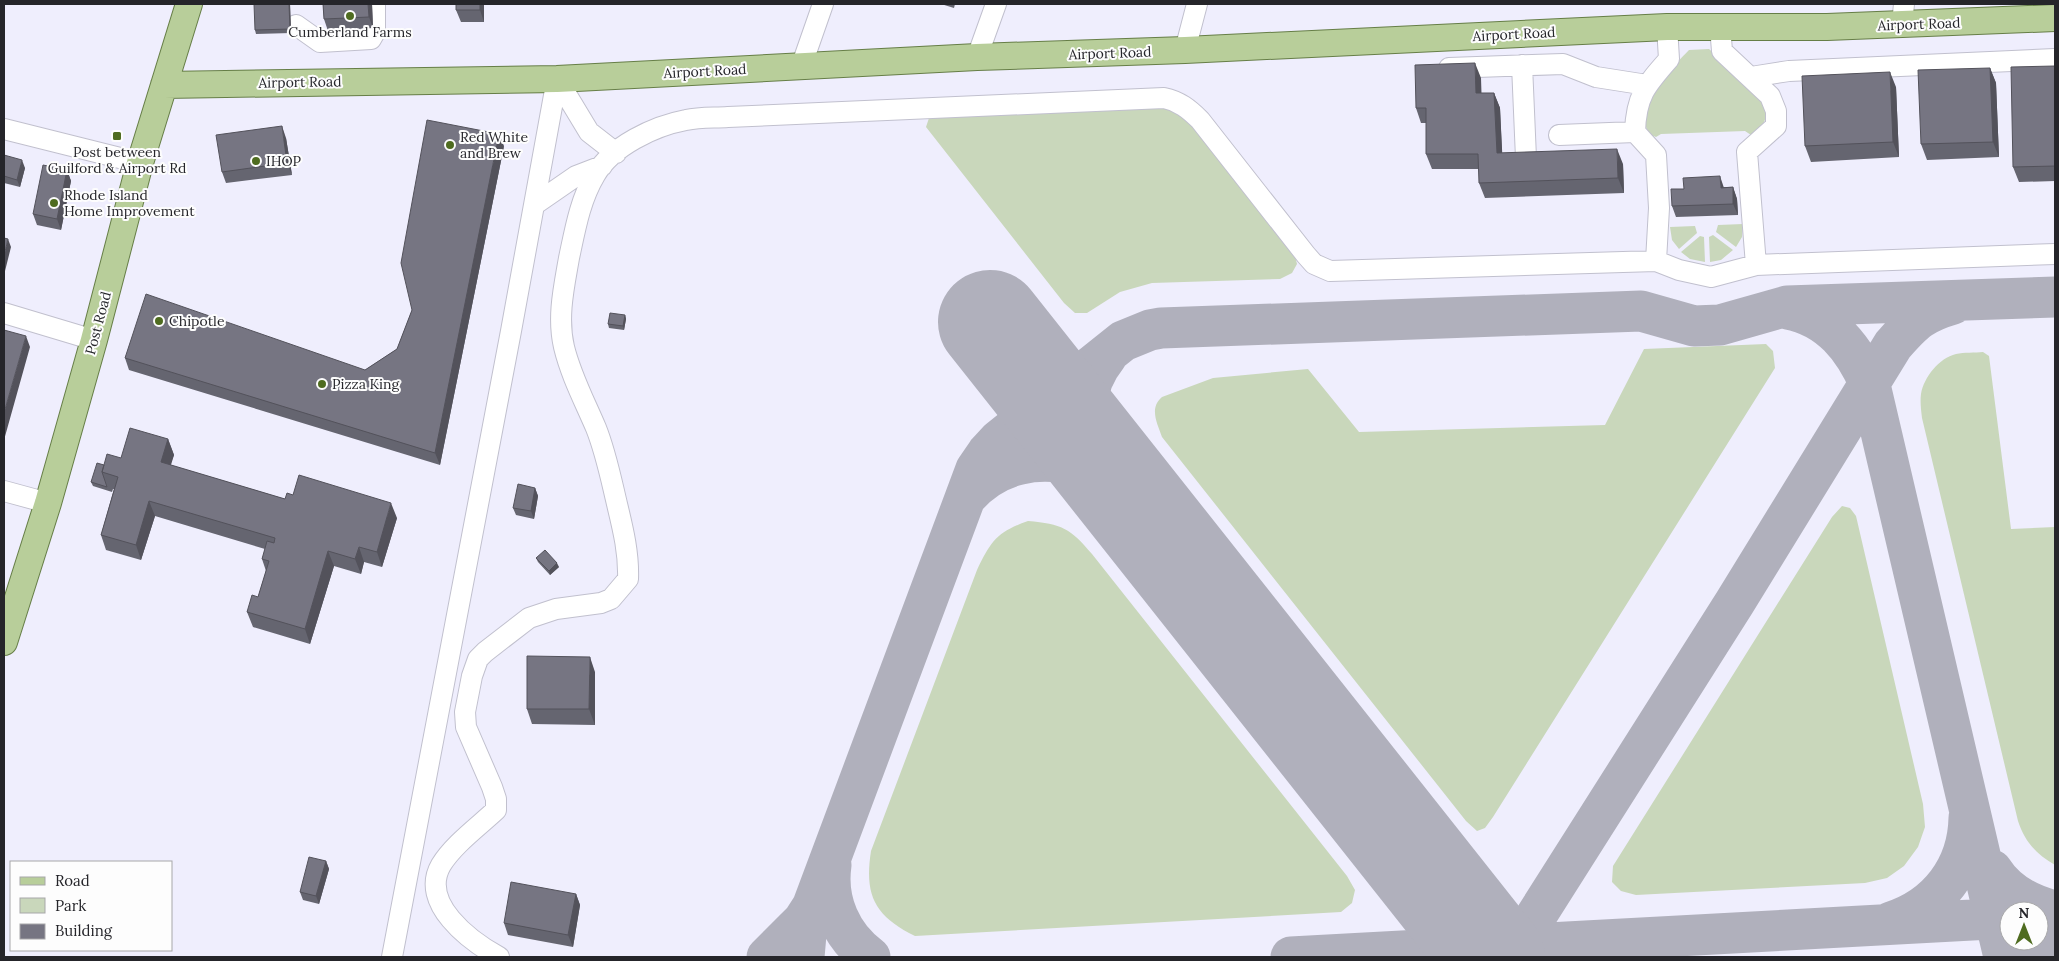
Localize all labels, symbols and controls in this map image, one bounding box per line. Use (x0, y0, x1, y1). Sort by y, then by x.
marker: Cumberland Farms (344, 10, 356, 22)
street label: Airport Road (1876, 14, 1961, 34)
place label: Cumberland Farms (288, 23, 412, 41)
street label: Airport Road (1471, 23, 1556, 45)
street label: Airport Road (1067, 43, 1152, 63)
street label: Airport Road (662, 60, 747, 82)
street label: Airport Road (257, 72, 342, 92)
place label: Red White and Brew (460, 128, 528, 162)
marker: Post between Guilford & Airport Rd (111, 130, 123, 142)
marker: Red White and Brew (444, 139, 456, 151)
place label: Post between Guilford & Airport Rd (48, 143, 186, 177)
place label: IHOP (266, 152, 301, 170)
marker: IHOP (250, 155, 262, 167)
place label: Rhode Island Home Improvement (64, 186, 195, 220)
marker: Rhode Island Home Improvement (48, 197, 60, 209)
street label: Post Road (81, 289, 115, 357)
place label: Chipotle (169, 312, 225, 330)
marker: Chipotle (153, 315, 165, 327)
place label: Pizza King (332, 375, 400, 393)
marker: Pizza King (316, 378, 328, 390)
legend (10, 861, 172, 951)
text: Road (55, 871, 90, 890)
text: Park (55, 896, 86, 915)
north arrow (1999, 901, 2049, 951)
text: N (2019, 904, 2030, 922)
text: Building (55, 921, 113, 940)

